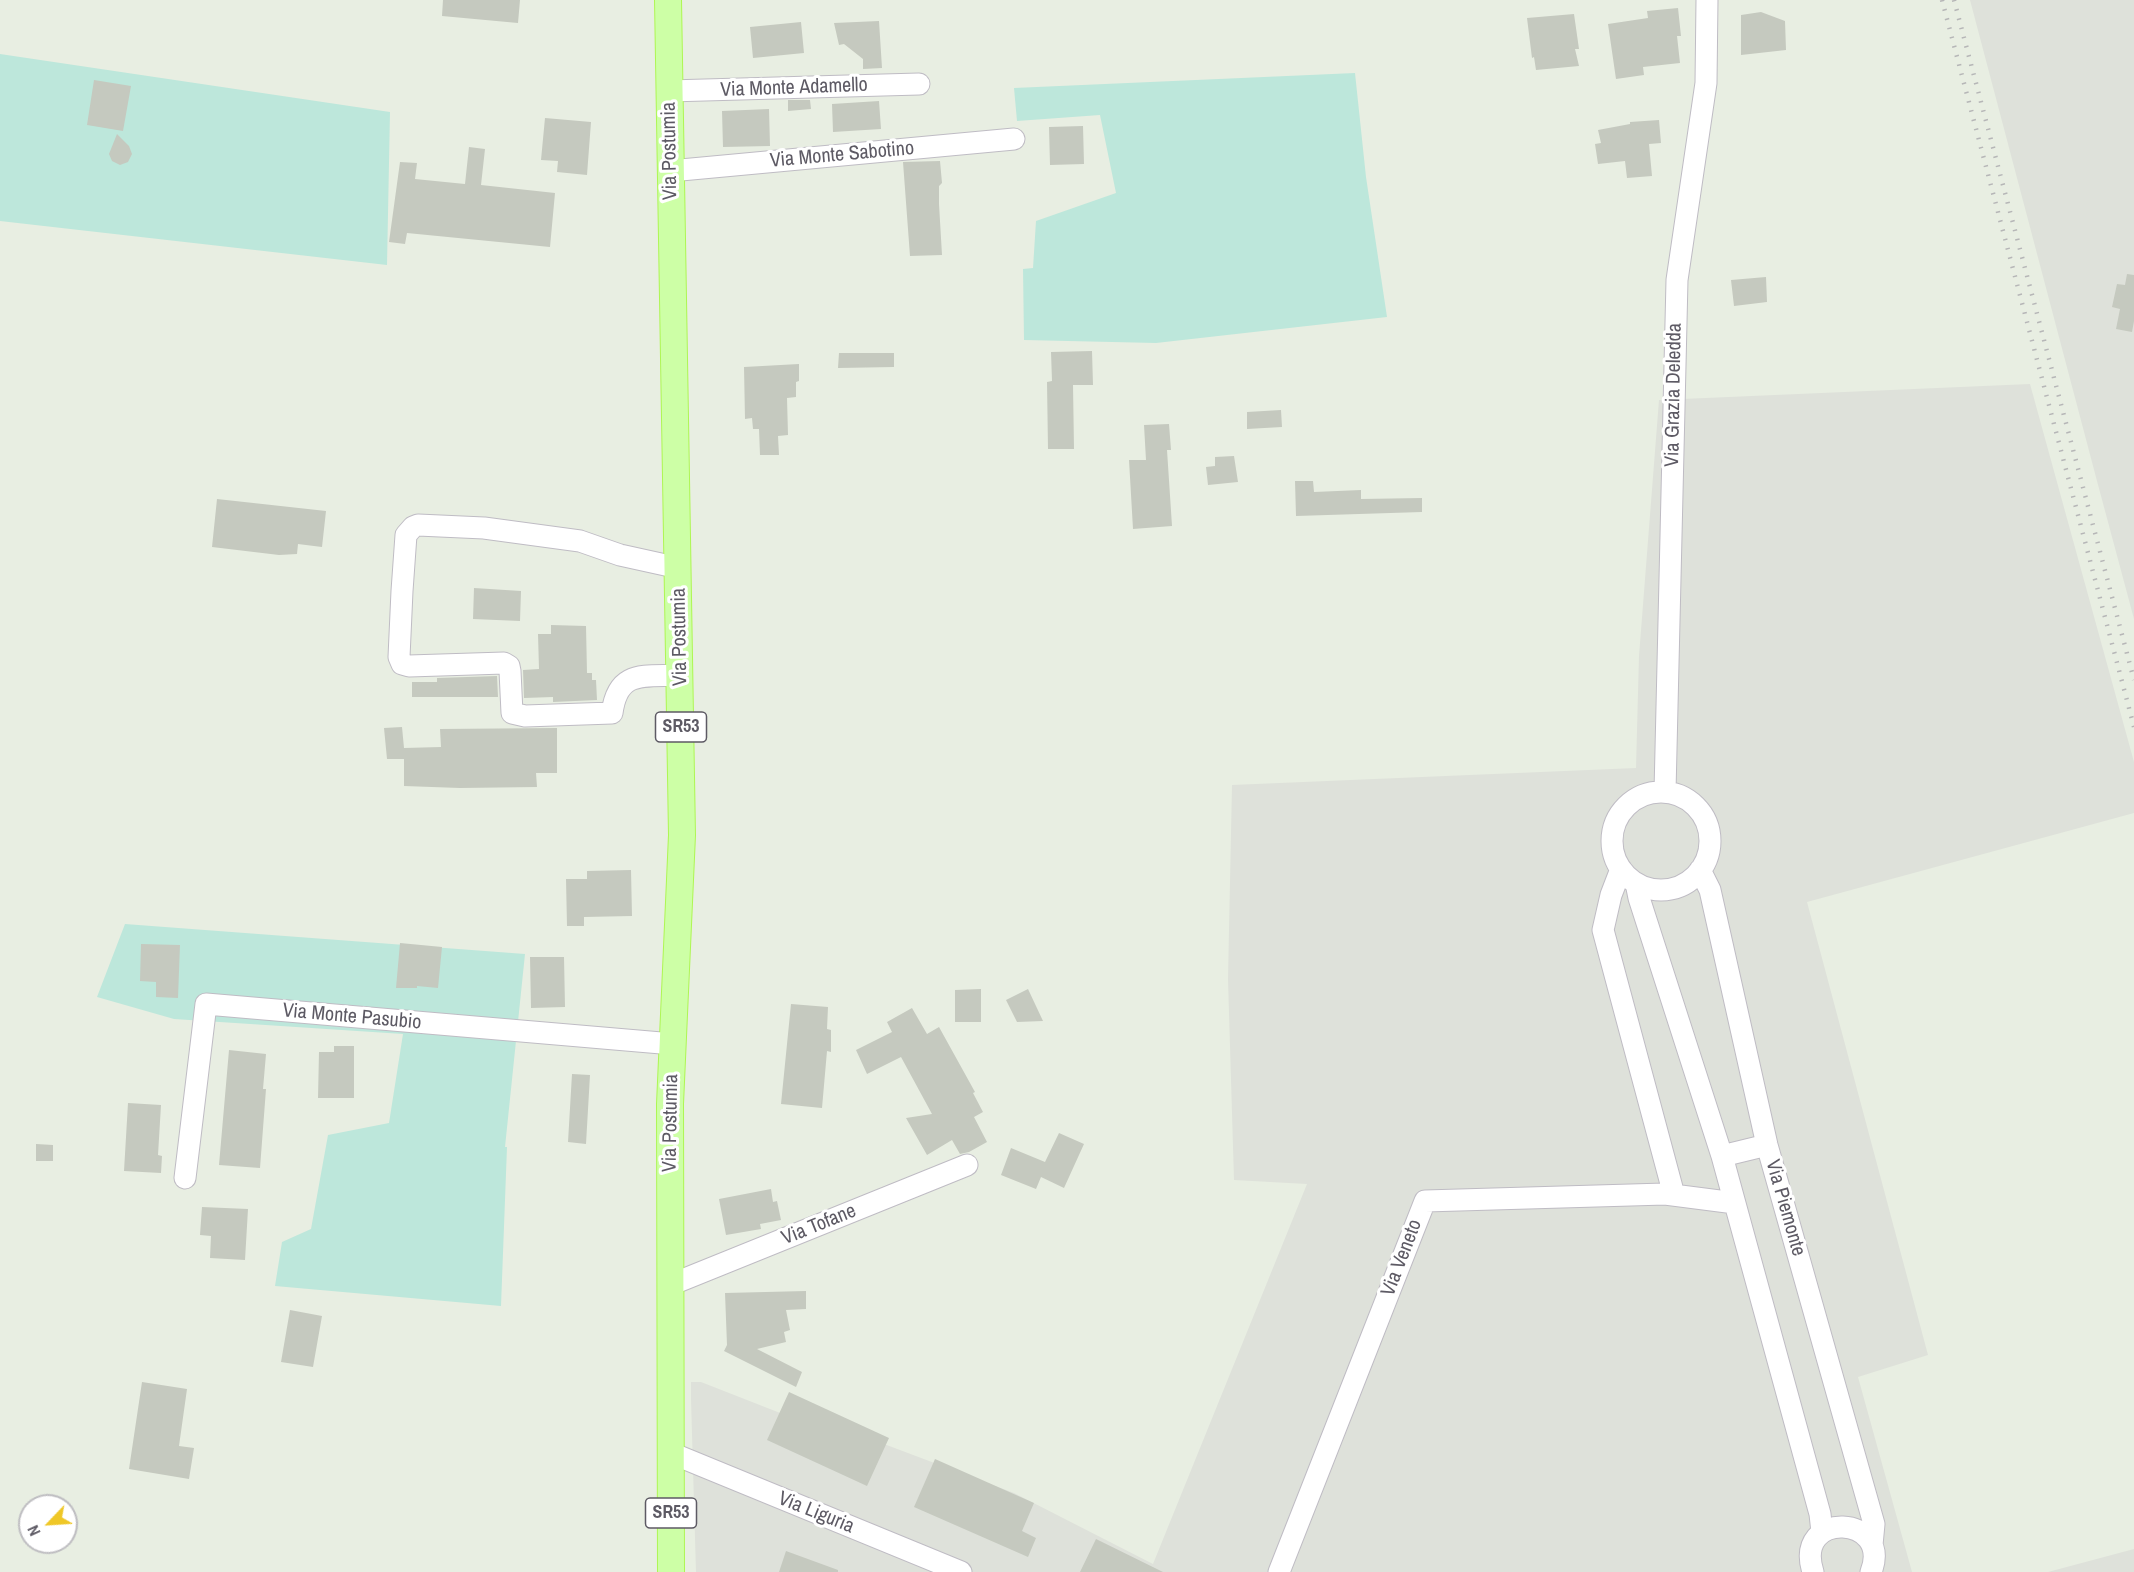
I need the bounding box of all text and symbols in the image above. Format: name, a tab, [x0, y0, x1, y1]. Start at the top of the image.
street label: Via Monte Adamello	[720, 73, 868, 103]
street label: Via Postumia	[657, 102, 683, 200]
street label: Via Monte Sabotino	[769, 137, 915, 173]
street label: Via Grazia Deledda	[1661, 323, 1687, 467]
street label: Via Postumia	[667, 588, 693, 686]
road number: SR53	[656, 712, 706, 742]
street label: Via Monte Pasubio	[282, 999, 422, 1035]
street label: Via Postumia	[658, 1074, 684, 1172]
street label: Via Piemonte	[1760, 1157, 1810, 1259]
street label: Via Tofane	[778, 1199, 860, 1251]
street label: Via Veneto	[1376, 1216, 1428, 1300]
street label: Via Liguria	[774, 1487, 858, 1539]
north arrow	[18, 1494, 78, 1554]
road number: SR53	[646, 1498, 696, 1528]
text: N	[22, 1522, 45, 1540]

